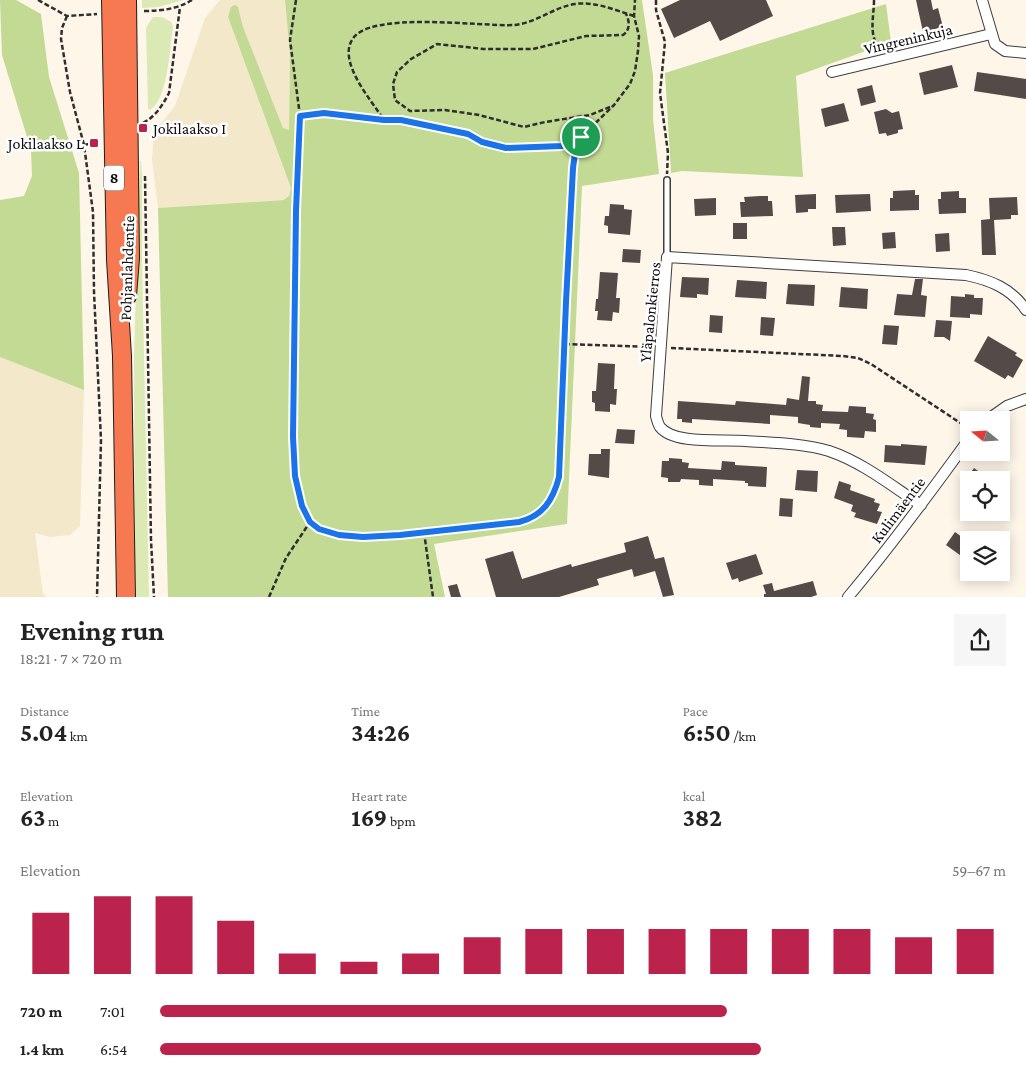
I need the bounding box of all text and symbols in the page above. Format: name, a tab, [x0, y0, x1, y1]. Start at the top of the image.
street label: Vingreninkuja	[862, 20, 955, 58]
pin	[560, 116, 602, 158]
place label: Jokilaakso I	[151, 120, 226, 138]
marker: Jokilaakso I	[137, 122, 149, 134]
icon: arrive	[567, 123, 595, 151]
place label: Jokilaakso L	[6, 135, 84, 153]
marker: Jokilaakso L	[88, 137, 100, 149]
road number: 8	[104, 166, 124, 190]
street label: Pohjanlahdentie	[117, 215, 138, 321]
street label: Yläpalonkierros	[636, 261, 665, 363]
north arrow	[960, 411, 1010, 461]
map controls	[960, 411, 1010, 581]
button: locate	[960, 471, 1010, 521]
street label: Kulimäentie	[868, 474, 928, 546]
button: layers	[960, 531, 1010, 581]
button: share	[954, 614, 1006, 666]
text: Evening run	[20, 615, 164, 646]
text: 18:21 · 7 × 720 m	[20, 650, 122, 667]
text: Distance	[20, 703, 69, 719]
text: Time	[351, 703, 380, 719]
text: Pace	[683, 703, 708, 719]
text: 5.04	[20, 719, 67, 746]
text: 34:26	[351, 719, 410, 746]
text: 6:50	[683, 719, 731, 746]
text: km	[67, 728, 88, 744]
text: /km	[731, 728, 756, 744]
text: Elevation	[20, 788, 73, 804]
text: Heart rate	[351, 788, 407, 804]
text: kcal	[683, 788, 705, 804]
text: 63	[20, 804, 45, 831]
text: 169	[351, 804, 387, 831]
text: 382	[683, 804, 722, 831]
text: m	[45, 813, 59, 829]
text: bpm	[387, 813, 416, 829]
text: Elevation	[20, 862, 81, 879]
text: 59–67 m	[952, 862, 1006, 879]
text: 720 m	[20, 1003, 62, 1020]
text: 7:01	[100, 1003, 125, 1020]
text: 1.4 km	[20, 1041, 64, 1058]
text: 6:54	[100, 1041, 128, 1058]

